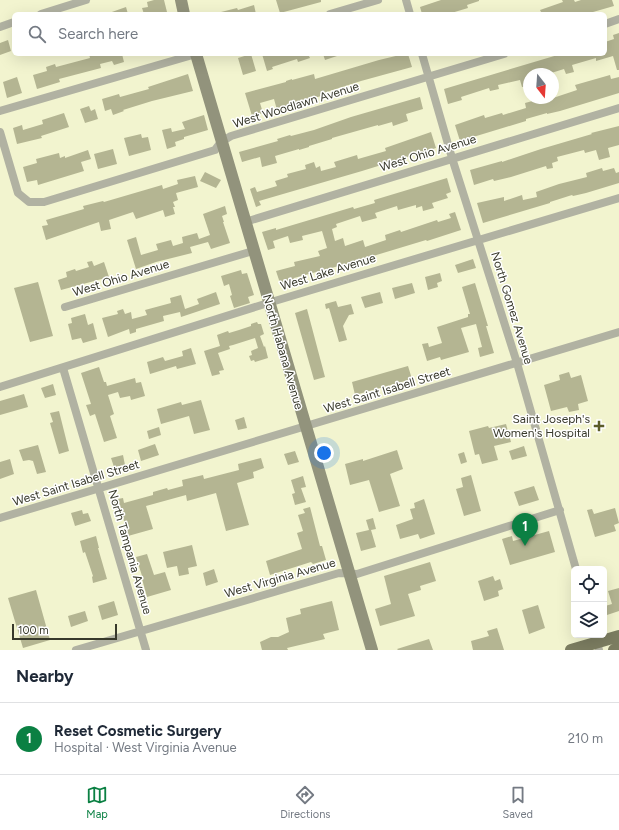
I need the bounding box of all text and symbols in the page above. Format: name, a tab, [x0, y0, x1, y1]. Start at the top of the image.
search box	[12, 12, 607, 56]
icon: search	[26, 23, 48, 45]
text: Search here	[58, 25, 138, 43]
north arrow	[523, 68, 559, 104]
street label: West Woodlawn Avenue	[231, 79, 361, 131]
street label: West Ohio Avenue	[378, 132, 478, 174]
street label: North Gomez Avenue	[488, 250, 536, 366]
street label: West Lake Avenue	[279, 251, 378, 293]
street label: West Ohio Avenue	[71, 257, 171, 299]
street label: North Habana Avenue	[260, 293, 306, 412]
street label: West Saint Isabell Street	[322, 364, 452, 416]
place label: Saint Joseph's Women's Hospital	[493, 412, 590, 440]
marker: Saint Joseph's Women's Hospital	[593, 420, 605, 432]
your location	[314, 443, 334, 463]
street label: West Saint Isabell Street	[11, 457, 141, 509]
street label: North Tampania Avenue	[105, 488, 155, 616]
pin: 1	[512, 513, 538, 546]
street label: West Virginia Avenue	[223, 555, 338, 601]
map controls	[571, 566, 607, 638]
button: locate	[571, 566, 607, 602]
button: layers	[571, 602, 607, 638]
scale bar	[12, 622, 117, 641]
text: 100 m	[18, 624, 49, 637]
text: Nearby	[16, 666, 74, 686]
text: Reset Cosmetic Surgery	[54, 722, 222, 740]
text: 1	[26, 731, 32, 746]
text: 210 m	[568, 731, 603, 746]
text: Hospital · West Virginia Avenue	[54, 740, 237, 755]
tab: Map	[86, 784, 108, 821]
tab: Directions	[280, 784, 330, 821]
tab: Saved	[503, 784, 533, 821]

